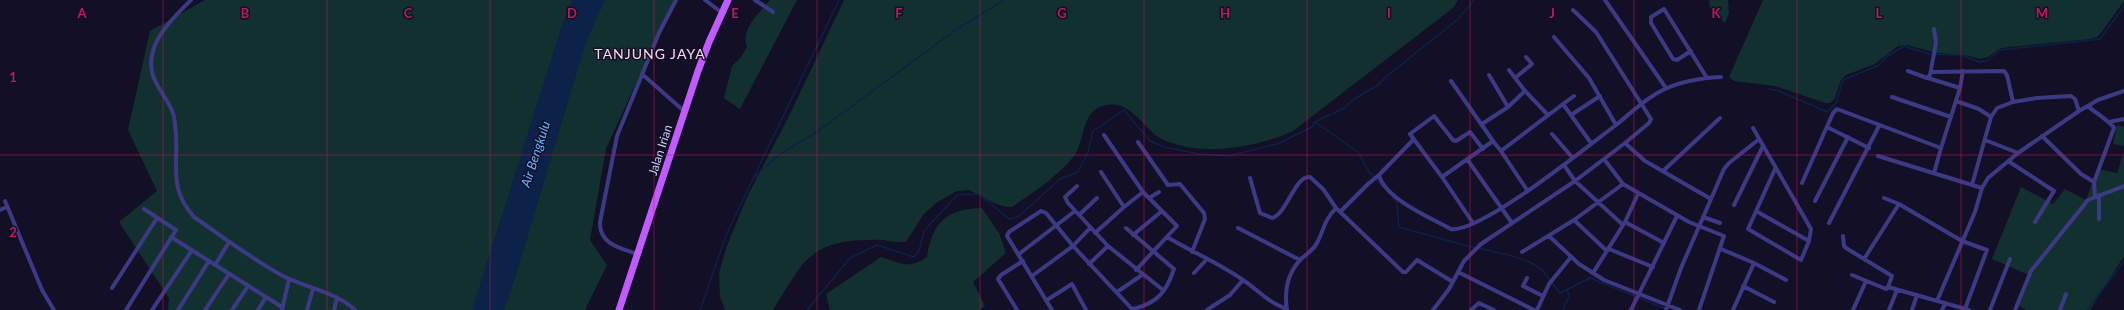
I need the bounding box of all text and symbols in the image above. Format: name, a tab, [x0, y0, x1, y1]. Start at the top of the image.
text: A	[76, 5, 87, 21]
text: B	[241, 5, 250, 21]
text: C	[404, 5, 413, 21]
text: D	[567, 5, 577, 21]
text: E	[731, 5, 739, 21]
text: F	[895, 5, 903, 21]
text: G	[1057, 5, 1067, 21]
text: H	[1220, 5, 1230, 21]
text: I	[1387, 5, 1391, 21]
text: J	[1549, 5, 1555, 21]
text: K	[1712, 5, 1722, 21]
text: L	[1876, 5, 1883, 21]
text: M	[2036, 5, 2048, 21]
district label: TANJUNG JAYA	[594, 45, 706, 62]
text: 1	[9, 69, 17, 85]
water label: Air Bengkulu	[517, 119, 553, 190]
street label: Jalan Irian	[645, 123, 675, 177]
text: 2	[9, 224, 17, 240]

